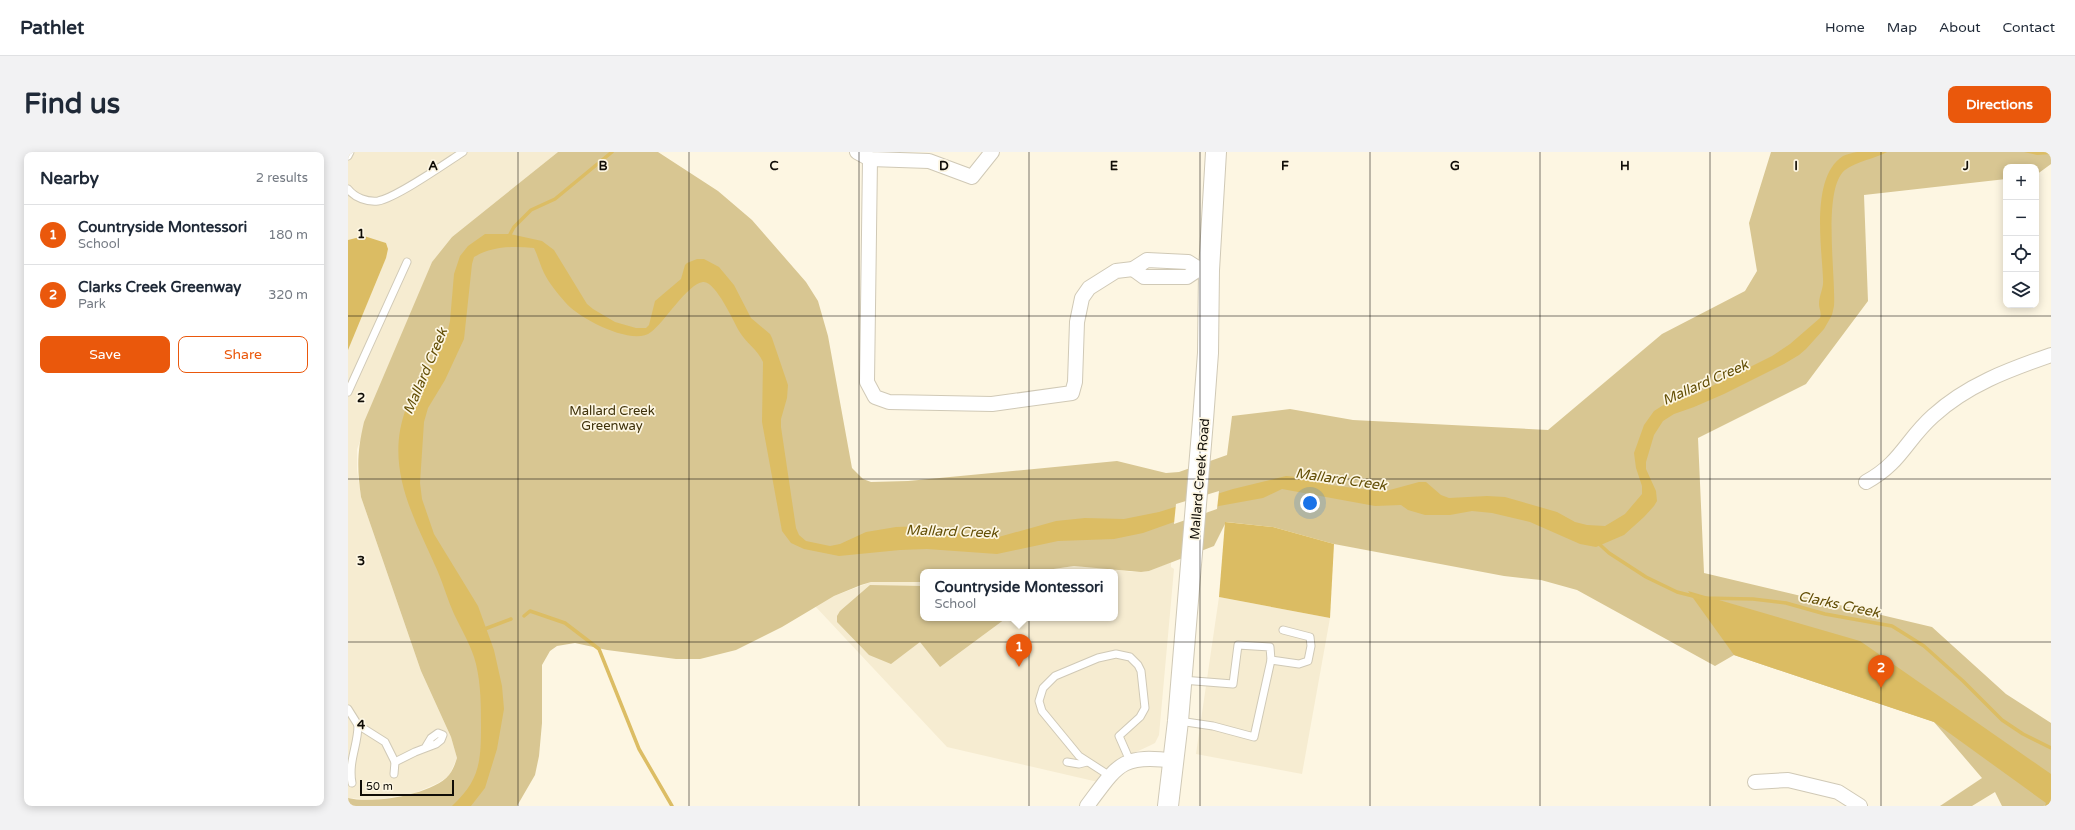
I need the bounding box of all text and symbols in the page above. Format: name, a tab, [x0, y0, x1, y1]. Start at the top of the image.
text: Pathlet	[20, 17, 84, 39]
text: Home	[1825, 19, 1865, 36]
text: Map	[1887, 19, 1917, 36]
text: About	[1939, 19, 1981, 36]
text: Contact	[2003, 19, 2055, 36]
button: Directions	[1948, 86, 2051, 123]
text: Find us	[24, 87, 120, 121]
text: A	[428, 158, 438, 174]
text: B	[598, 158, 608, 174]
text: C	[769, 158, 779, 174]
text: D	[939, 158, 949, 174]
text: E	[1110, 158, 1118, 174]
text: F	[1281, 158, 1289, 174]
text: G	[1450, 158, 1460, 174]
text: H	[1620, 158, 1630, 174]
text: I	[1794, 158, 1798, 174]
text: J	[1962, 158, 1969, 174]
map controls	[2003, 164, 2039, 308]
button: +	[2003, 164, 2039, 200]
text: Nearby	[40, 168, 99, 189]
text: 2 results	[256, 170, 308, 186]
button: −	[2003, 200, 2039, 236]
text: Countryside Montessori	[78, 218, 247, 236]
text: 1	[357, 226, 365, 242]
text: 1	[49, 227, 57, 243]
text: 180 m	[268, 227, 308, 243]
text: School	[78, 236, 120, 252]
button: locate	[2003, 236, 2039, 272]
button: layers	[2003, 272, 2039, 308]
text: Clarks Creek Greenway	[78, 278, 241, 296]
text: 2	[49, 287, 57, 303]
text: 320 m	[268, 287, 308, 303]
text: Park	[78, 296, 106, 312]
water label: Mallard Creek	[400, 324, 452, 417]
button: Save	[40, 336, 170, 373]
button: Share	[178, 336, 308, 373]
water label: Mallard Creek	[1660, 355, 1752, 409]
text: 2	[357, 390, 365, 406]
park label: Mallard Creek Greenway	[569, 403, 655, 434]
street label: Mallard Creek Road	[1187, 418, 1213, 540]
water label: Mallard Creek	[1294, 465, 1389, 495]
your location	[1300, 493, 1320, 513]
water label: Mallard Creek	[906, 521, 1000, 542]
text: 3	[357, 553, 365, 569]
popup	[920, 569, 1118, 621]
text: Countryside Montessori	[934, 578, 1104, 596]
water label: Clarks Creek	[1797, 588, 1882, 622]
text: School	[934, 596, 976, 612]
pin: 1	[1006, 634, 1032, 667]
pin: 2	[1868, 655, 1894, 688]
text: 4	[357, 717, 366, 733]
scale bar	[360, 778, 454, 797]
text: 50 m	[366, 780, 393, 793]

